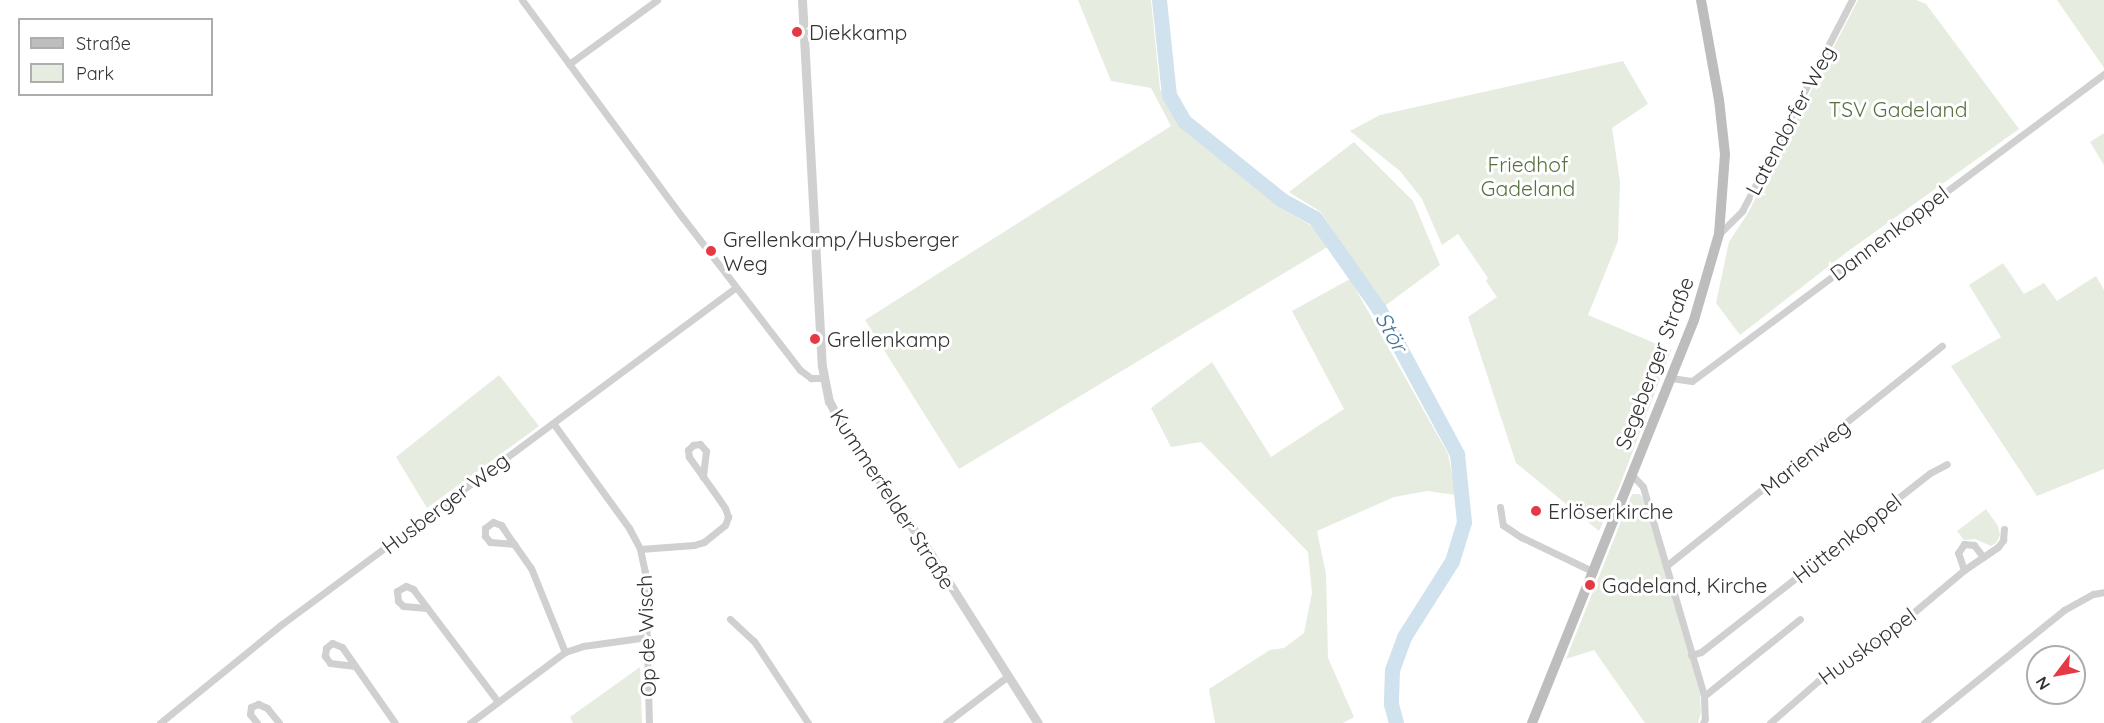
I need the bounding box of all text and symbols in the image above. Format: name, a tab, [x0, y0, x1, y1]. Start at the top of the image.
legend	[18, 18, 213, 96]
place label: Diekkamp	[809, 19, 907, 45]
marker: Diekkamp	[790, 25, 804, 39]
text: Straße	[76, 32, 131, 55]
street label: Latendorfer Weg	[1740, 41, 1840, 199]
text: Park	[76, 62, 114, 85]
park label: TSV Gadeland	[1829, 96, 1967, 122]
park label: Friedhof Gadeland	[1481, 151, 1575, 201]
street label: Dannenkoppel	[1825, 180, 1953, 286]
place label: Grellenkamp/Husberger Weg	[723, 226, 959, 276]
marker: Grellenkamp/Husberger Weg	[704, 244, 718, 258]
street label: Segeberger Straße	[1609, 273, 1699, 453]
water label: Stör	[1369, 307, 1413, 357]
place label: Grellenkamp	[827, 326, 950, 352]
marker: Grellenkamp	[808, 332, 822, 346]
street label: Kummerfelder Straße	[825, 404, 961, 594]
street label: Marienweg	[1755, 413, 1855, 501]
street label: Husberger Weg	[377, 447, 513, 559]
street label: Hüttenkoppel	[1788, 488, 1906, 588]
place label: Erlöserkirche	[1548, 498, 1673, 524]
marker: Erlöserkirche	[1529, 504, 1543, 518]
place label: Gadeland, Kirche	[1602, 572, 1767, 598]
street label: Op de Wisch	[631, 574, 661, 698]
marker: Gadeland, Kirche	[1583, 578, 1597, 592]
street label: Huuskoppel	[1813, 602, 1921, 690]
north arrow	[2026, 645, 2086, 705]
text: N	[2031, 673, 2054, 694]

